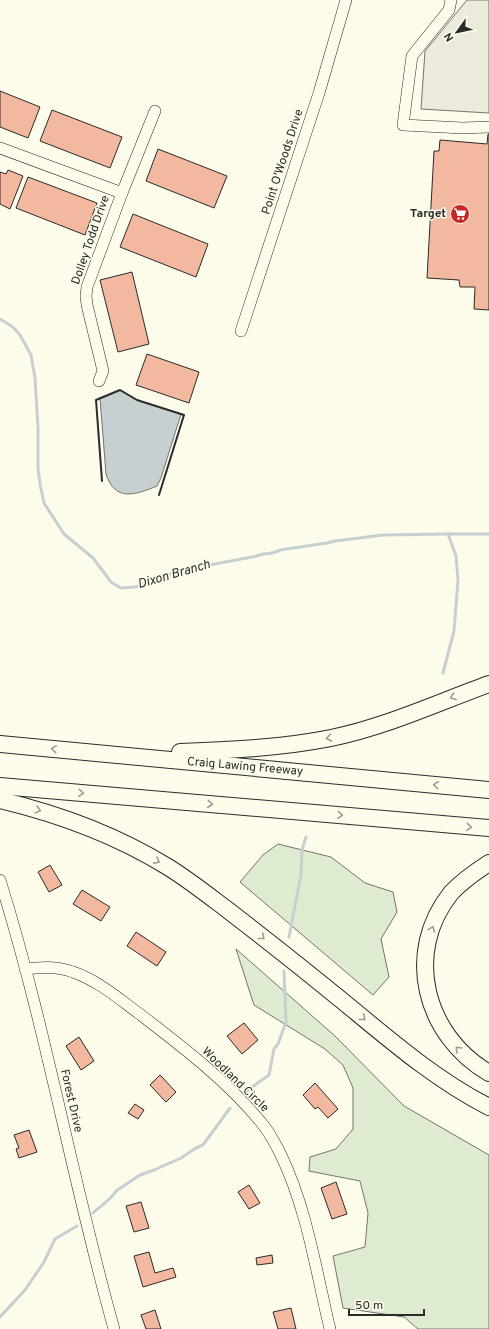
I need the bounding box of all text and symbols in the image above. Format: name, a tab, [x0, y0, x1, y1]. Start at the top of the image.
north arrow	[437, 12, 477, 52]
text: N	[441, 30, 457, 44]
street label: Point O'Woods Drive	[258, 107, 308, 217]
street label: Dolley Todd Drive	[68, 193, 114, 287]
supermarket icon: Target	[449, 203, 471, 225]
place label: Target	[410, 206, 446, 222]
water label: Dixon Branch	[136, 557, 212, 593]
one-way arrow	[449, 693, 456, 701]
one-way arrow	[326, 733, 332, 741]
one-way arrow	[51, 744, 57, 753]
street label: Craig Lawing Freeway	[186, 754, 304, 780]
one-way arrow	[433, 781, 439, 790]
one-way arrow	[78, 788, 84, 797]
one-way arrow	[207, 799, 213, 808]
one-way arrow	[34, 805, 41, 814]
one-way arrow	[337, 811, 343, 820]
one-way arrow	[466, 822, 472, 831]
one-way arrow	[153, 856, 160, 863]
one-way arrow	[428, 926, 436, 933]
one-way arrow	[258, 932, 265, 939]
one-way arrow	[359, 1014, 366, 1021]
street label: Woodland Circle	[198, 1044, 272, 1116]
one-way arrow	[455, 1046, 463, 1054]
street label: Forest Drive	[56, 1068, 86, 1134]
scale bar	[349, 1291, 424, 1317]
text: 50 m	[355, 1298, 383, 1314]

